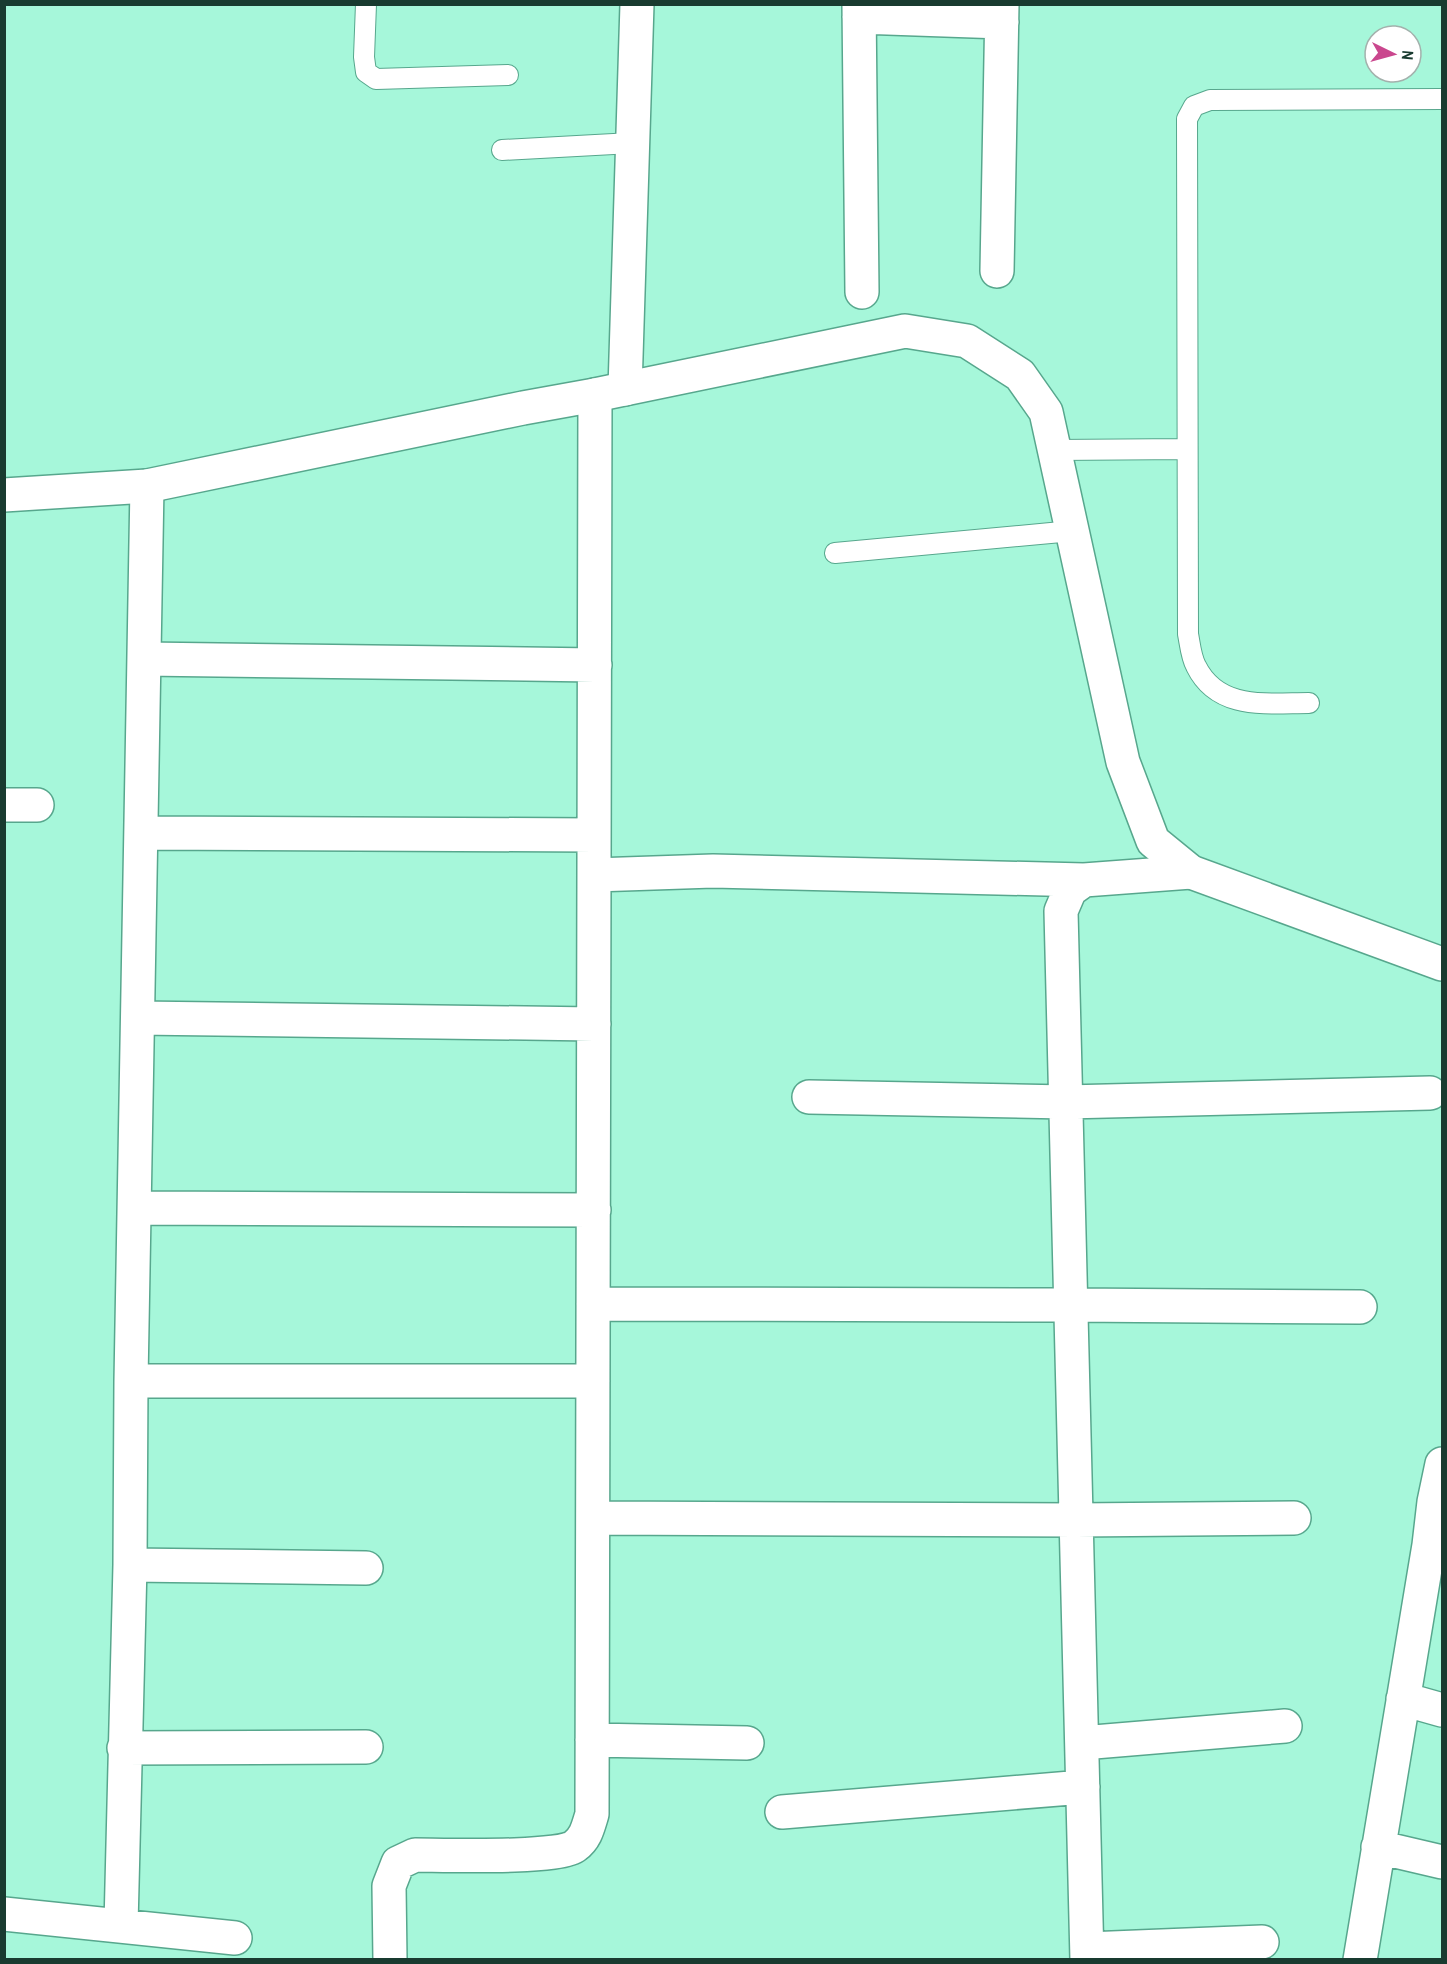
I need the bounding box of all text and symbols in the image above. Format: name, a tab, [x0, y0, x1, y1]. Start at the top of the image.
north arrow	[1363, 24, 1423, 84]
text: N	[1397, 50, 1419, 61]

